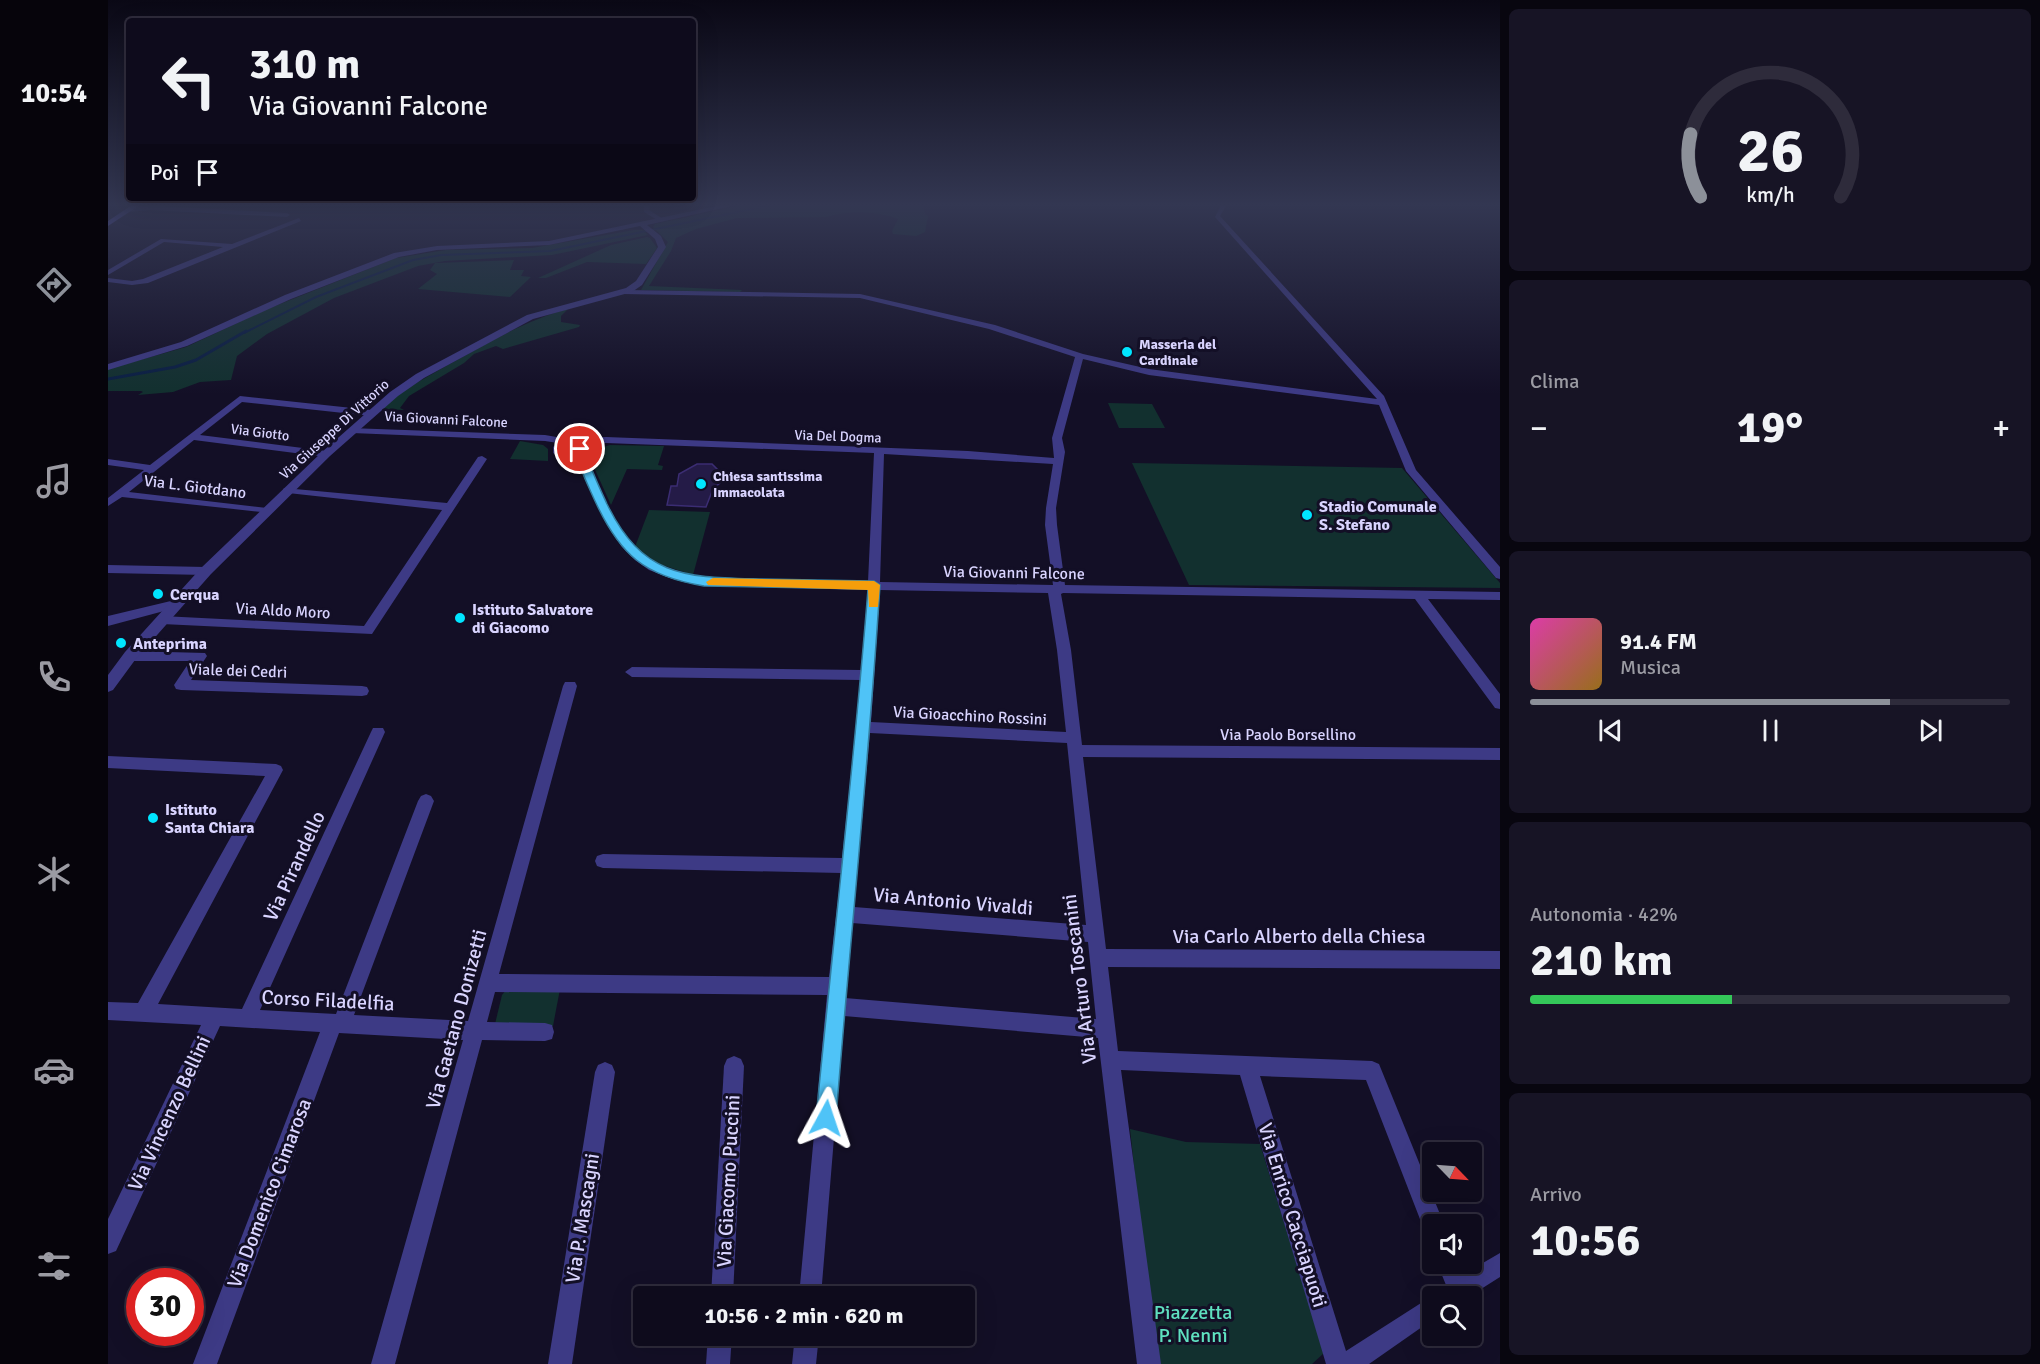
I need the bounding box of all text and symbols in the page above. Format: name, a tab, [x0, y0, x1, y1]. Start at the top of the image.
text: 310 m	[249, 39, 360, 90]
icon: left	[150, 42, 228, 120]
text: 10:54	[21, 77, 87, 110]
text: Via Giovanni Falcone	[249, 90, 488, 123]
text: 26	[1736, 112, 1804, 189]
icon: arrive	[191, 156, 224, 189]
text: Poi	[150, 159, 179, 186]
text: km/h	[1746, 182, 1794, 208]
icon: directions	[33, 264, 75, 306]
place label: Masseria del Cardinale	[1139, 336, 1217, 369]
marker: Masseria del Cardinale	[1120, 345, 1134, 359]
text: Clima	[1530, 369, 1579, 394]
street label: Via Giuseppe Di Vittorio	[276, 376, 393, 483]
text: 19°	[1737, 400, 1803, 455]
street label: Via Giovanni Falcone	[384, 408, 508, 431]
text: −	[1530, 408, 1548, 449]
text: +	[1992, 408, 2010, 449]
street label: Via Giotto	[230, 420, 290, 445]
pin	[554, 423, 605, 474]
street label: Via Del Dogma	[794, 426, 882, 447]
icon: arrive	[563, 432, 596, 465]
icon: music	[33, 460, 75, 502]
place label: Chiesa santissima Immacolata	[713, 468, 822, 501]
street label: Via L. Giotdano	[143, 471, 247, 503]
marker: Chiesa santissima Immacolata	[694, 477, 708, 491]
place label: Stadio Comunale S. Stefano	[1319, 497, 1437, 535]
marker: Stadio Comunale S. Stefano	[1300, 508, 1314, 522]
street label: Via Giovanni Falcone	[943, 562, 1085, 584]
place label: Cerqua	[170, 585, 219, 605]
marker: Cerqua	[151, 587, 165, 601]
street label: Via Aldo Moro	[235, 599, 331, 623]
place label: Istituto Salvatore di Giacomo	[472, 600, 593, 638]
marker: Istituto Salvatore di Giacomo	[453, 611, 467, 625]
text: 91.4 FM	[1620, 628, 1697, 655]
place label: Anteprima	[133, 634, 207, 654]
marker: Anteprima	[114, 636, 128, 650]
text: Musica	[1620, 655, 1681, 680]
icon: phone	[33, 656, 75, 698]
street label: Viale dei Cedri	[188, 659, 288, 683]
street label: Via Gioacchino Rossini	[893, 702, 1047, 730]
icon: previous	[1594, 714, 1627, 747]
icon: pause	[1754, 714, 1787, 747]
icon: next	[1914, 714, 1947, 747]
street label: Via Paolo Borsellino	[1220, 725, 1356, 745]
place label: Istituto Santa Chiara	[165, 800, 254, 838]
street label: Via Pirandello	[258, 807, 331, 925]
marker: Istituto Santa Chiara	[146, 811, 160, 825]
icon: climate	[33, 853, 75, 895]
street label: Via Antonio Vivaldi	[872, 882, 1034, 921]
street label: Via Arturo Toscanini	[1057, 893, 1102, 1065]
text: Autonomia · 42%	[1530, 902, 1678, 927]
street label: Via Carlo Alberto della Chiesa	[1172, 924, 1426, 949]
street label: Via Gaetano Donizetti	[420, 926, 493, 1112]
text: 210 km	[1530, 933, 1673, 988]
street label: Corso Filadelfia	[261, 985, 395, 1016]
street label: Via Vincenzo Bellini	[123, 1032, 216, 1195]
icon: car	[33, 1049, 75, 1091]
position arrow	[794, 1086, 858, 1150]
street label: Via Giacomo Puccini	[711, 1094, 746, 1268]
street label: Via Domenico Cimarosa	[222, 1095, 317, 1292]
street label: Via Enrico Cacciapuoti	[1253, 1120, 1332, 1310]
north arrow	[1422, 1142, 1482, 1202]
map controls	[1422, 1142, 1482, 1346]
street label: Via P. Mascagni	[560, 1151, 605, 1285]
text: Arrivo	[1530, 1182, 1582, 1207]
text: 10:56	[1530, 1213, 1640, 1268]
button: sound	[1422, 1214, 1482, 1274]
icon: filters	[33, 1245, 75, 1287]
speed limit sign: 30	[126, 1268, 204, 1346]
button: search	[1422, 1286, 1482, 1346]
park label: Piazzetta P. Nenni	[1154, 1300, 1232, 1348]
text: 10:56 · 2 min · 620 m	[704, 1302, 904, 1329]

